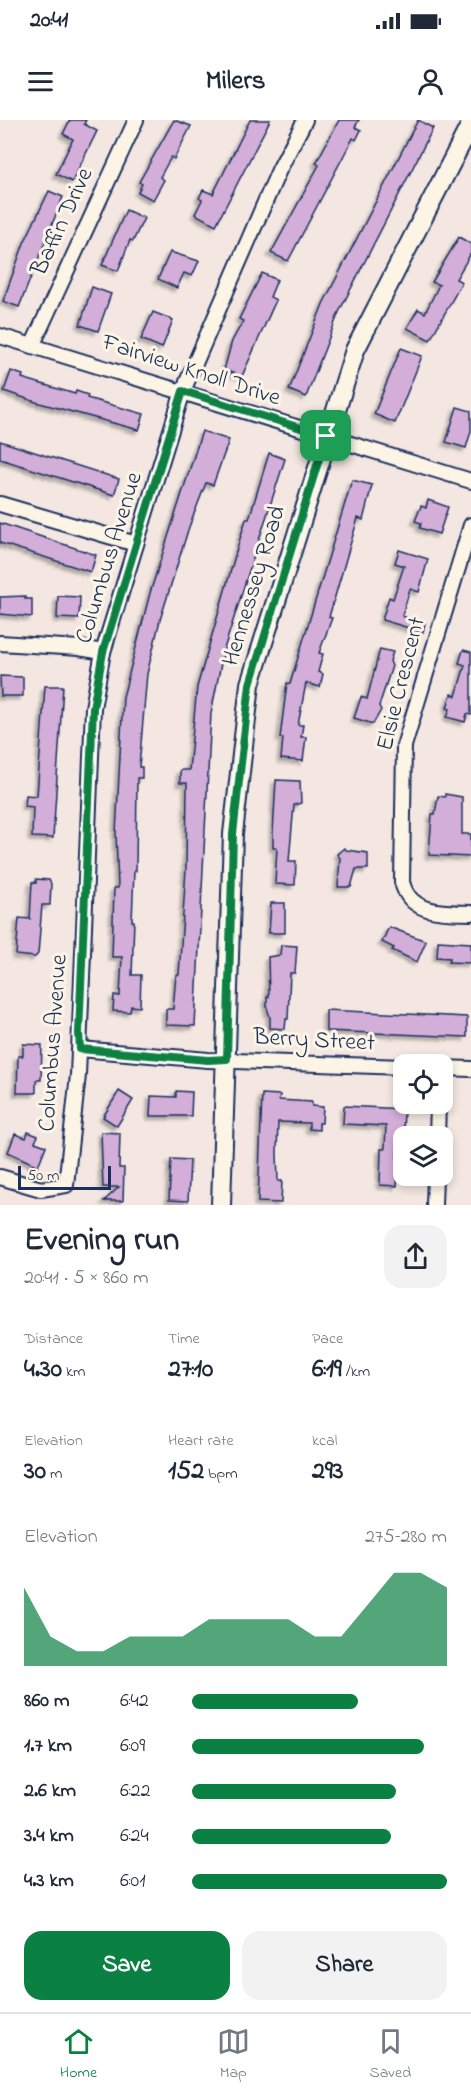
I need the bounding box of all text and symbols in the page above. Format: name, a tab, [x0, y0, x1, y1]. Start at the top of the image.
text: 20:41	[30, 5, 68, 37]
text: Milers	[206, 62, 266, 101]
icon: menu	[24, 65, 57, 98]
icon: person	[414, 65, 447, 98]
street label: Baffin Drive	[22, 162, 103, 283]
street label: Fairview Knoll Drive	[96, 325, 285, 416]
pin	[300, 410, 351, 461]
icon: arrive	[309, 419, 342, 452]
street label: Columbus Avenue	[67, 468, 153, 648]
street label: Hennessey Road	[214, 501, 297, 671]
street label: Elsie Crescent	[368, 613, 436, 755]
street label: Columbus Avenue	[30, 953, 78, 1133]
street label: Berry Street	[251, 1020, 376, 1063]
map controls	[393, 1054, 453, 1186]
button: locate	[393, 1054, 453, 1114]
button: layers	[393, 1126, 453, 1186]
scale bar	[18, 1163, 111, 1190]
text: 50 m	[27, 1164, 59, 1188]
text: Evening run	[24, 1217, 179, 1265]
button: share	[384, 1225, 447, 1288]
text: 20:41 · 5 × 860 m	[24, 1264, 149, 1293]
text: Distance	[24, 1327, 83, 1351]
text: Time	[168, 1327, 200, 1351]
text: Pace	[312, 1327, 343, 1351]
text: 4.30	[24, 1351, 62, 1389]
text: 27:10	[168, 1351, 213, 1389]
text: 6:19	[312, 1351, 342, 1389]
text: km	[62, 1360, 85, 1384]
text: /km	[342, 1360, 370, 1384]
text: Elevation	[24, 1429, 83, 1453]
text: Heart rate	[168, 1429, 234, 1453]
text: kcal	[312, 1429, 337, 1453]
text: 30	[24, 1453, 46, 1491]
text: 152	[168, 1453, 204, 1491]
text: 293	[312, 1453, 344, 1491]
text: m	[46, 1462, 62, 1486]
text: bpm	[204, 1462, 238, 1486]
text: Elevation	[24, 1523, 98, 1552]
text: 275–280 m	[365, 1523, 447, 1552]
text: 860 m	[24, 1687, 69, 1716]
text: 6:42	[120, 1687, 149, 1716]
text: 1.7 km	[24, 1732, 72, 1761]
text: 6:09	[120, 1732, 145, 1761]
text: 2.6 km	[24, 1777, 76, 1806]
text: 6:22	[120, 1777, 150, 1806]
text: 3.4 km	[24, 1822, 74, 1851]
text: 6:24	[120, 1822, 149, 1851]
text: 4.3 km	[24, 1867, 74, 1896]
text: 6:01	[120, 1867, 146, 1896]
button: Save	[24, 1931, 230, 2000]
button: Share	[242, 1931, 447, 2000]
tab: Home	[60, 2025, 97, 2085]
tab: Map	[217, 2025, 250, 2085]
tab: Saved	[369, 2025, 411, 2085]

